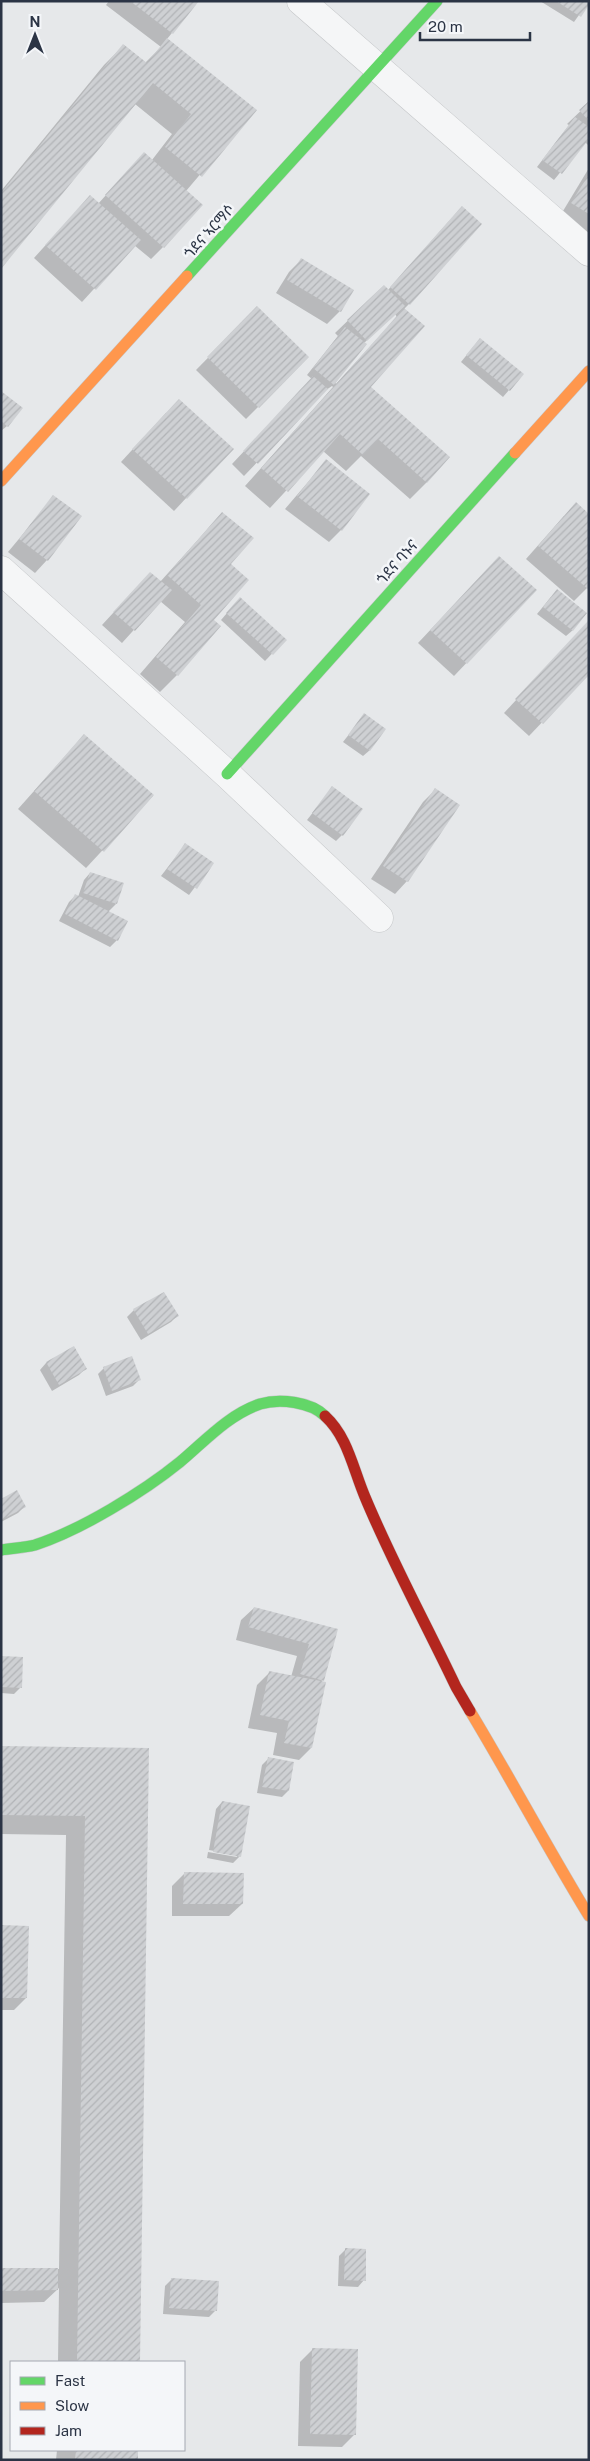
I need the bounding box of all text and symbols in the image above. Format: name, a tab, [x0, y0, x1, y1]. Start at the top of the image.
north arrow	[10, 10, 60, 60]
scale bar	[420, 10, 530, 42]
text: N	[30, 14, 40, 30]
text: 20 m	[428, 18, 463, 35]
street label: ጎደና ኣርማሶ	[180, 200, 238, 262]
street label: ጎደና ባኑና	[373, 536, 421, 587]
legend	[10, 2361, 185, 2451]
text: Fast	[55, 2372, 85, 2389]
text: Slow	[55, 2397, 90, 2414]
text: Jam	[55, 2422, 82, 2439]

